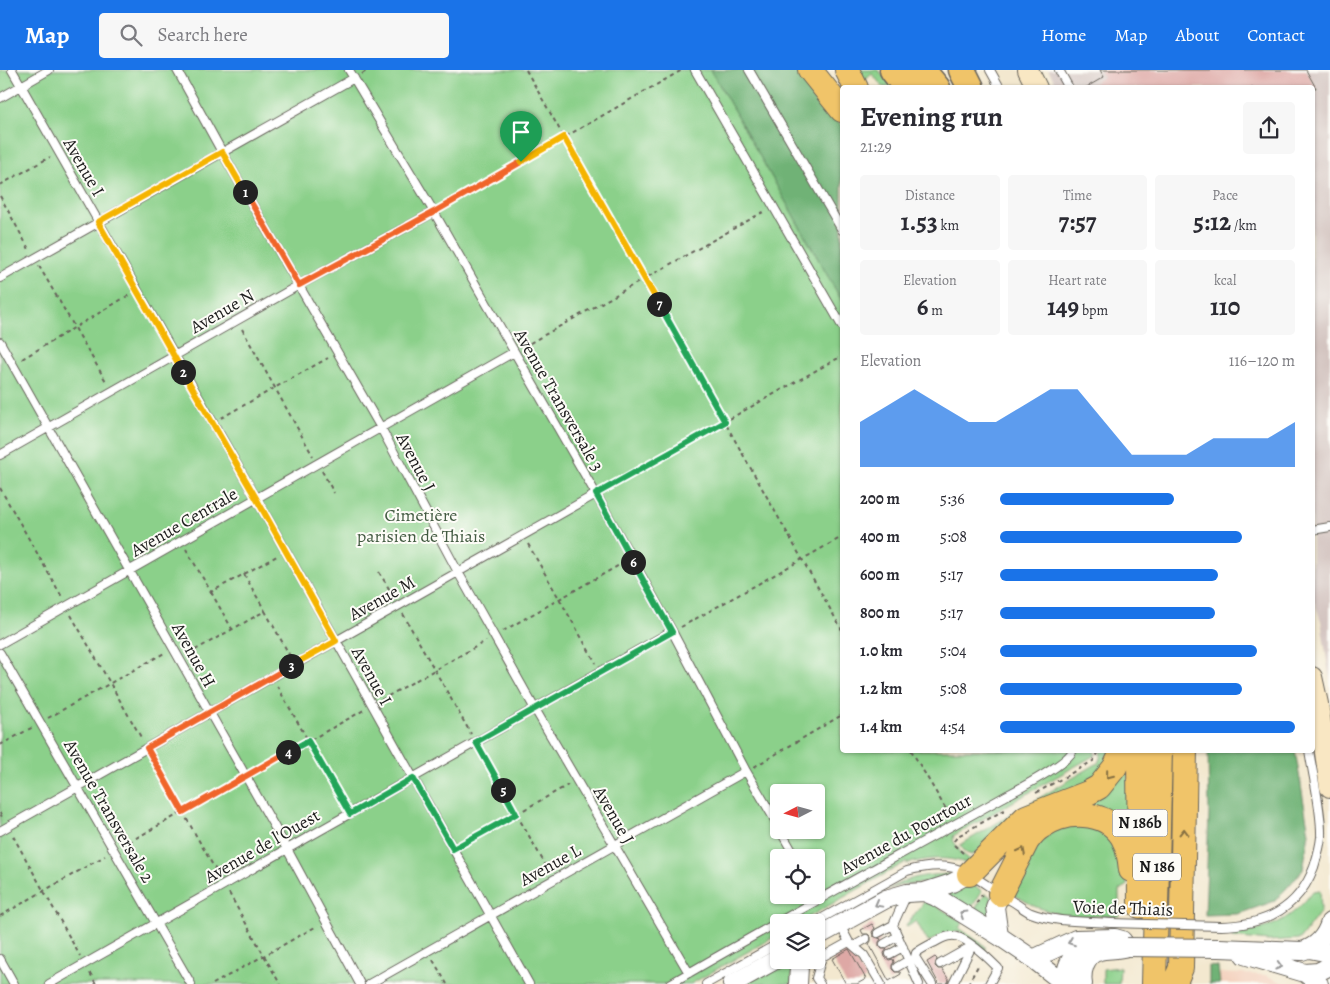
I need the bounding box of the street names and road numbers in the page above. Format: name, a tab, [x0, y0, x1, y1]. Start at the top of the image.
street label: Avenue I	[57, 133, 110, 201]
street label: Avenue N	[185, 283, 258, 339]
street label: Avenue Transversale 3	[508, 324, 610, 475]
street label: Avenue J	[390, 428, 441, 495]
street label: Avenue Centrale	[125, 482, 242, 563]
street label: Avenue M	[344, 570, 419, 627]
street label: Avenue H	[166, 617, 222, 692]
street label: Avenue I	[346, 641, 398, 710]
street label: Avenue Transversale 2	[58, 734, 160, 887]
street label: Avenue J	[587, 781, 640, 848]
street label: Avenue du Pourtour	[835, 788, 976, 880]
street label: Avenue de l'Ouest	[199, 803, 324, 889]
road number: N 186b	[1112, 810, 1168, 836]
street label: Avenue L	[514, 838, 586, 892]
road number: N 186	[1133, 854, 1181, 880]
street label: Voie de Thiais	[1072, 894, 1173, 922]

